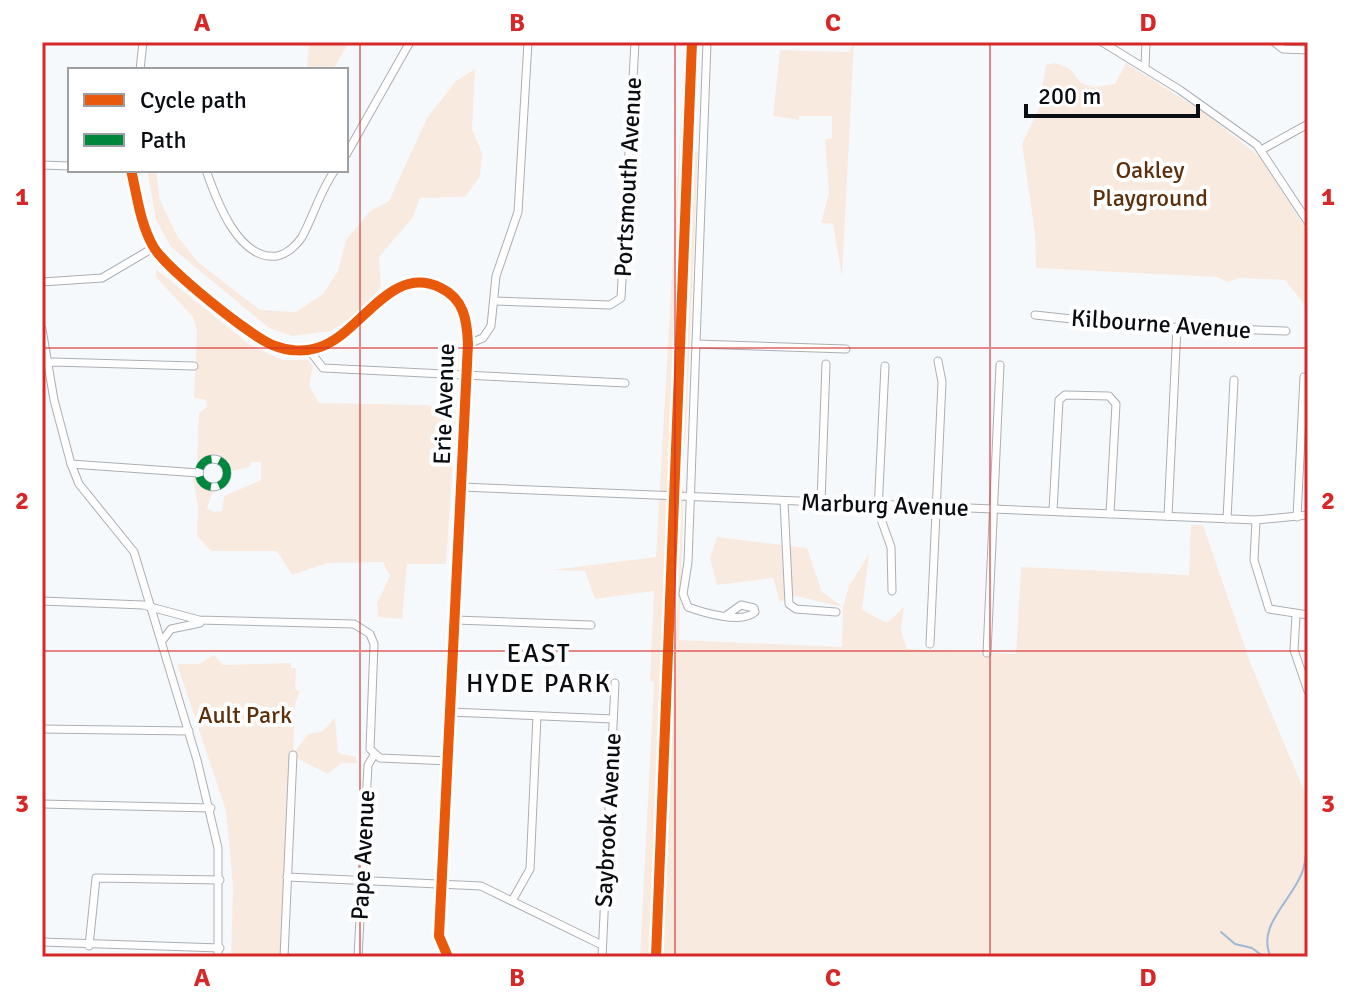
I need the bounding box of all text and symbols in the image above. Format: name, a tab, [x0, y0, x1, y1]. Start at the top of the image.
text: A	[194, 7, 211, 39]
text: B	[509, 7, 525, 39]
text: C	[825, 7, 841, 39]
text: D	[1139, 7, 1157, 39]
legend	[68, 68, 348, 172]
scale bar	[1026, 68, 1198, 118]
street label: Portsmouth Avenue	[608, 76, 648, 278]
text: 200 m	[1038, 81, 1101, 111]
text: Cycle path	[140, 85, 247, 115]
text: Path	[140, 125, 186, 155]
park label: Oakley Playground	[1092, 155, 1208, 213]
text: 1	[15, 181, 29, 213]
text: 1	[1321, 181, 1335, 213]
street label: Kilbourne Avenue	[1070, 303, 1252, 345]
street label: Erie Avenue	[427, 343, 461, 465]
text: 2	[15, 485, 29, 517]
text: 2	[1321, 485, 1335, 517]
street label: Marburg Avenue	[801, 487, 969, 523]
district label: EAST HYDE PARK	[466, 638, 612, 700]
park label: Ault Park	[198, 700, 292, 730]
street label: Saybrook Avenue	[588, 732, 628, 908]
text: 3	[15, 788, 29, 820]
text: 3	[1321, 788, 1335, 820]
street label: Pape Avenue	[345, 789, 381, 921]
text: A	[194, 962, 211, 994]
text: B	[509, 962, 525, 994]
text: C	[825, 962, 841, 994]
text: D	[1139, 962, 1157, 994]

